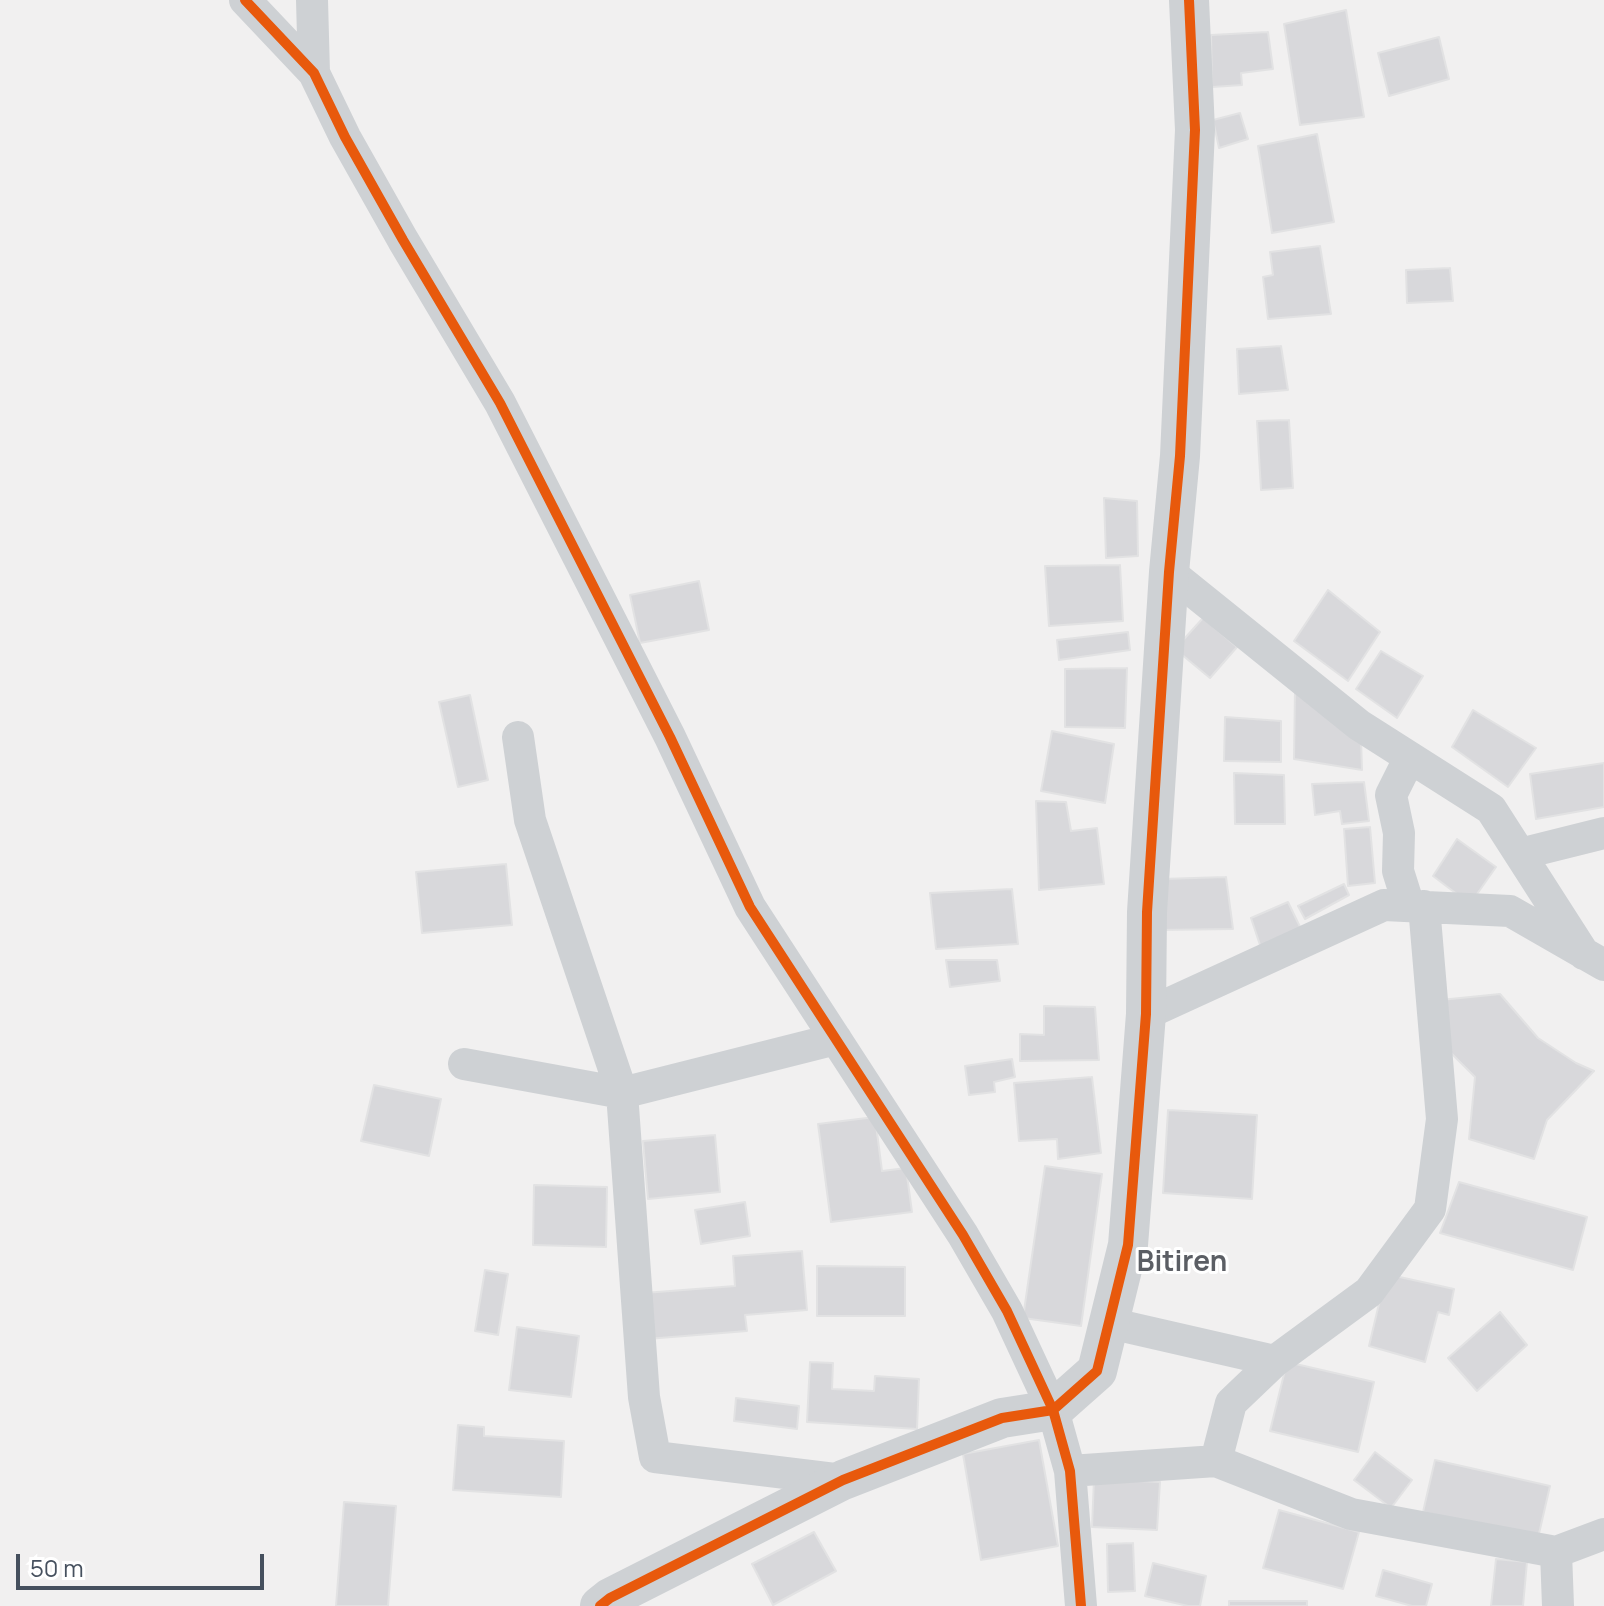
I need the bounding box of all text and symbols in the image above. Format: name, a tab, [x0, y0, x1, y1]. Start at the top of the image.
district label: Bitiren	[1137, 1246, 1227, 1280]
scale bar	[20, 1538, 268, 1588]
text: 50 m	[30, 1551, 84, 1584]

